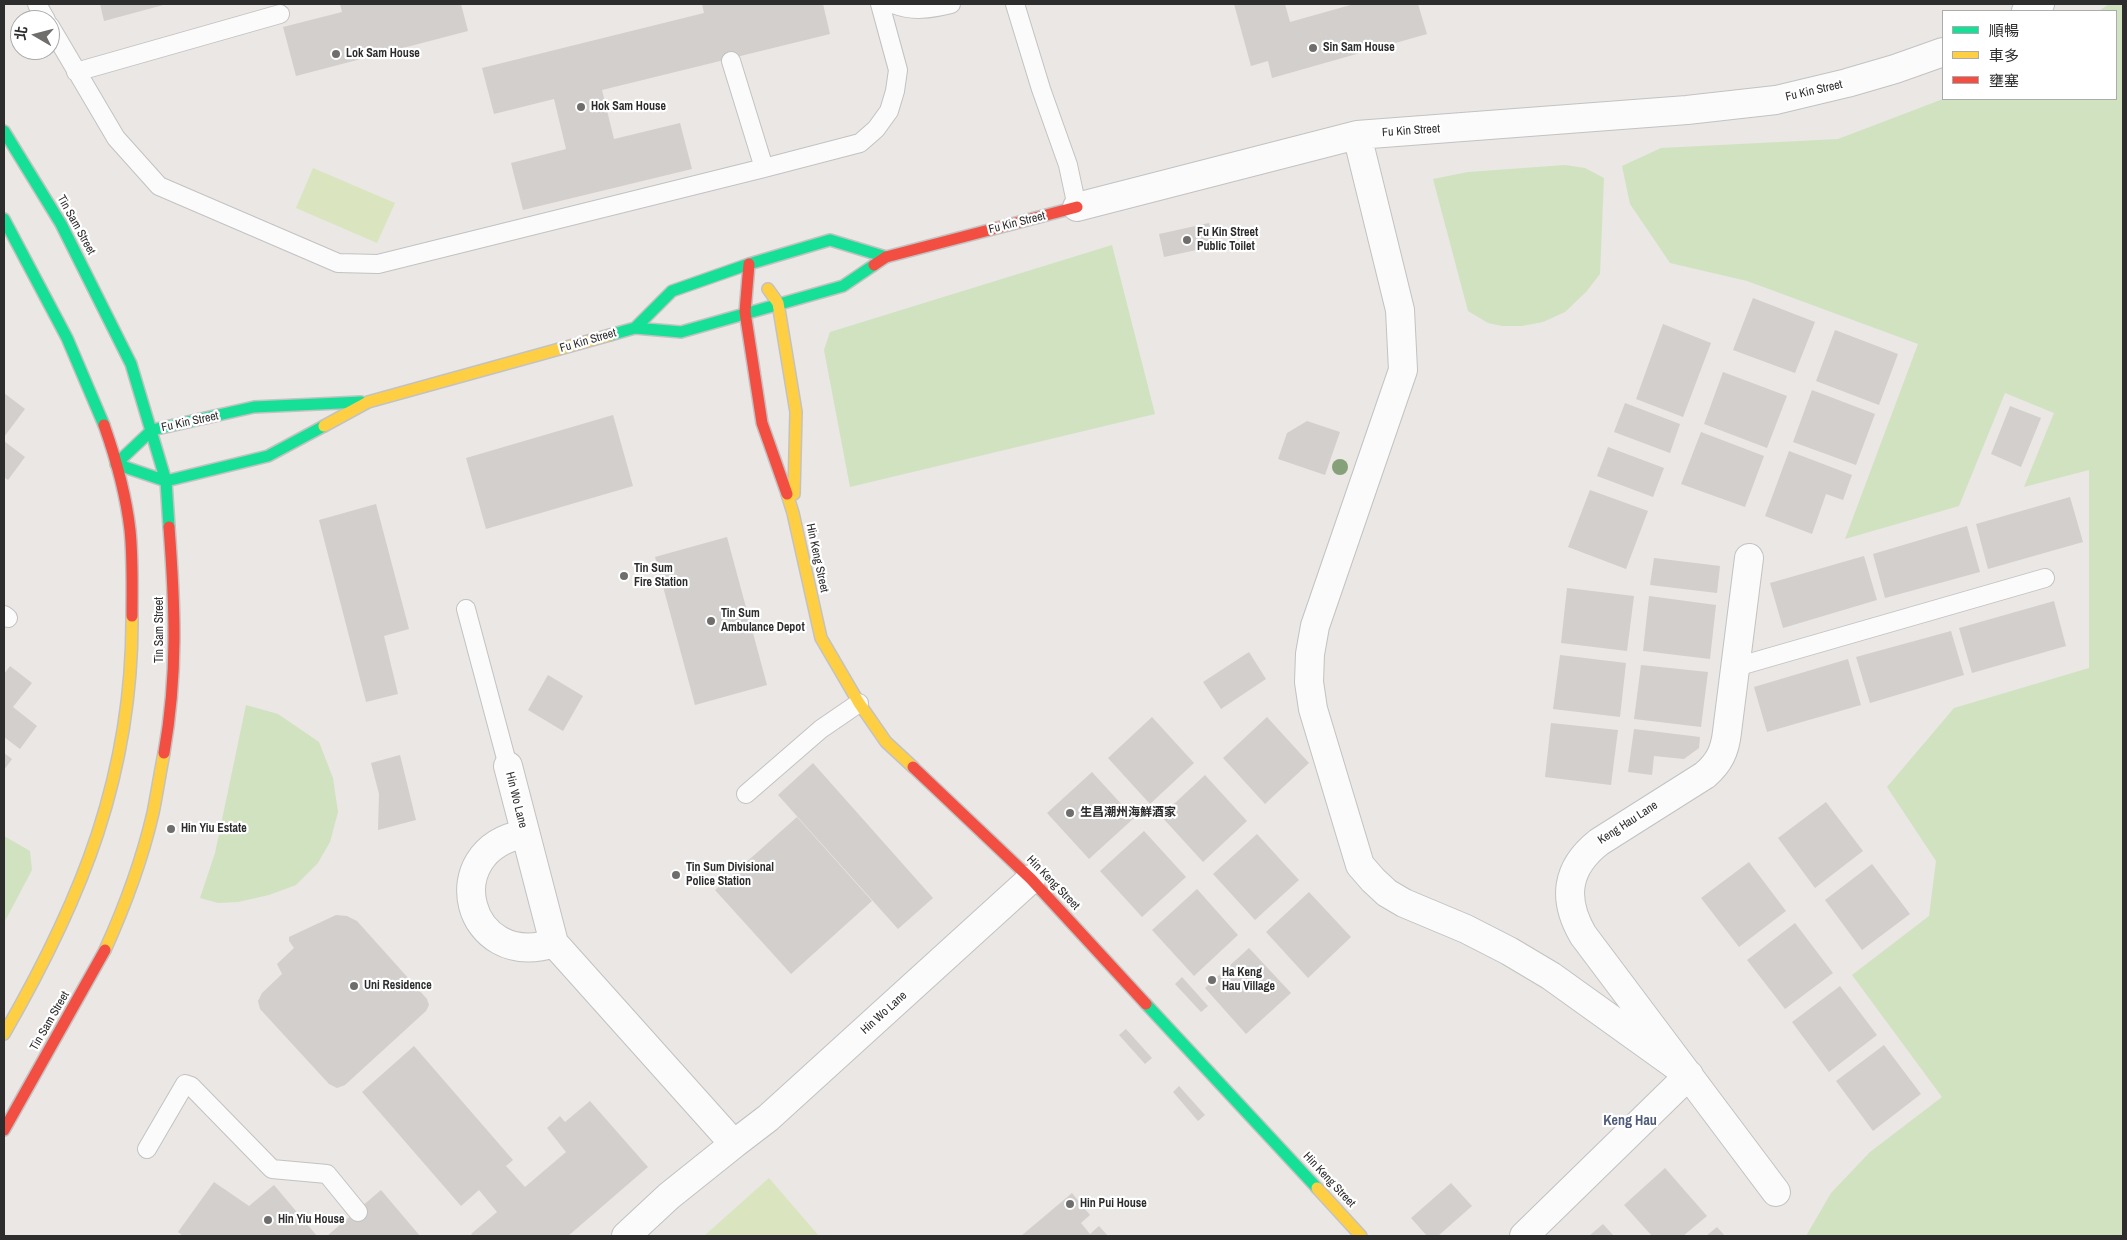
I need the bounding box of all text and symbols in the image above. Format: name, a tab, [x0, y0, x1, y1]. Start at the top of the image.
north arrow	[10, 10, 60, 60]
legend	[1942, 10, 2117, 100]
text: 順暢	[1989, 20, 2019, 41]
text: 北	[11, 25, 31, 41]
place label: Sin Sam House	[1323, 41, 1395, 55]
marker: Sin Sam House	[1307, 42, 1319, 54]
text: 車多	[1989, 45, 2019, 66]
place label: Lok Sam House	[346, 47, 420, 61]
marker: Lok Sam House	[330, 48, 342, 60]
text: 壅塞	[1989, 70, 2019, 91]
street label: Fu Kin Street	[1784, 77, 1844, 105]
place label: Hok Sam House	[591, 100, 666, 114]
marker: Hok Sam House	[575, 101, 587, 113]
street label: Fu Kin Street	[1382, 122, 1440, 140]
street label: Tin Sam Street	[54, 193, 98, 257]
street label: Fu Kin Street	[987, 209, 1047, 237]
place label: Fu Kin Street Public Toilet	[1197, 226, 1258, 254]
marker: Fu Kin Street Public Toilet	[1181, 234, 1193, 246]
street label: Fu Kin Street	[558, 326, 618, 356]
street label: Fu Kin Street	[160, 409, 220, 435]
street label: Hin Keng Street	[803, 522, 831, 594]
place label: Tin Sum Fire Station	[634, 562, 688, 590]
marker: Tin Sum Fire Station	[618, 570, 630, 582]
street label: Tin Sam Street	[153, 597, 167, 663]
place label: Tin Sum Ambulance Depot	[721, 607, 805, 635]
marker: Tin Sum Ambulance Depot	[705, 615, 717, 627]
street label: Hin Wo Lane	[502, 770, 530, 830]
street label: Keng Hau Lane	[1595, 798, 1661, 848]
place label: 生昌潮州海鮮酒家	[1080, 806, 1176, 820]
marker: 生昌潮州海鮮酒家	[1064, 807, 1076, 819]
place label: Hin Yiu Estate	[181, 822, 247, 836]
marker: Hin Yiu Estate	[165, 823, 177, 835]
street label: Hin Keng Street	[1024, 853, 1082, 913]
place label: Tin Sum Divisional Police Station	[686, 861, 774, 889]
marker: Tin Sum Divisional Police Station	[670, 869, 682, 881]
place label: Ha Keng Hau Village	[1222, 966, 1275, 994]
marker: Ha Keng Hau Village	[1206, 974, 1218, 986]
place label: Uni Residence	[364, 979, 432, 993]
marker: Uni Residence	[348, 980, 360, 992]
street label: Hin Wo Lane	[858, 988, 910, 1038]
street label: Tin Sam Street	[27, 989, 73, 1053]
district label: Keng Hau	[1603, 1113, 1657, 1129]
street label: Hin Keng Street	[1300, 1149, 1358, 1211]
place label: Hin Pui House	[1080, 1197, 1147, 1211]
marker: Hin Pui House	[1064, 1198, 1076, 1210]
place label: Hin Yiu House	[278, 1213, 344, 1227]
marker: Hin Yiu House	[262, 1214, 274, 1226]

